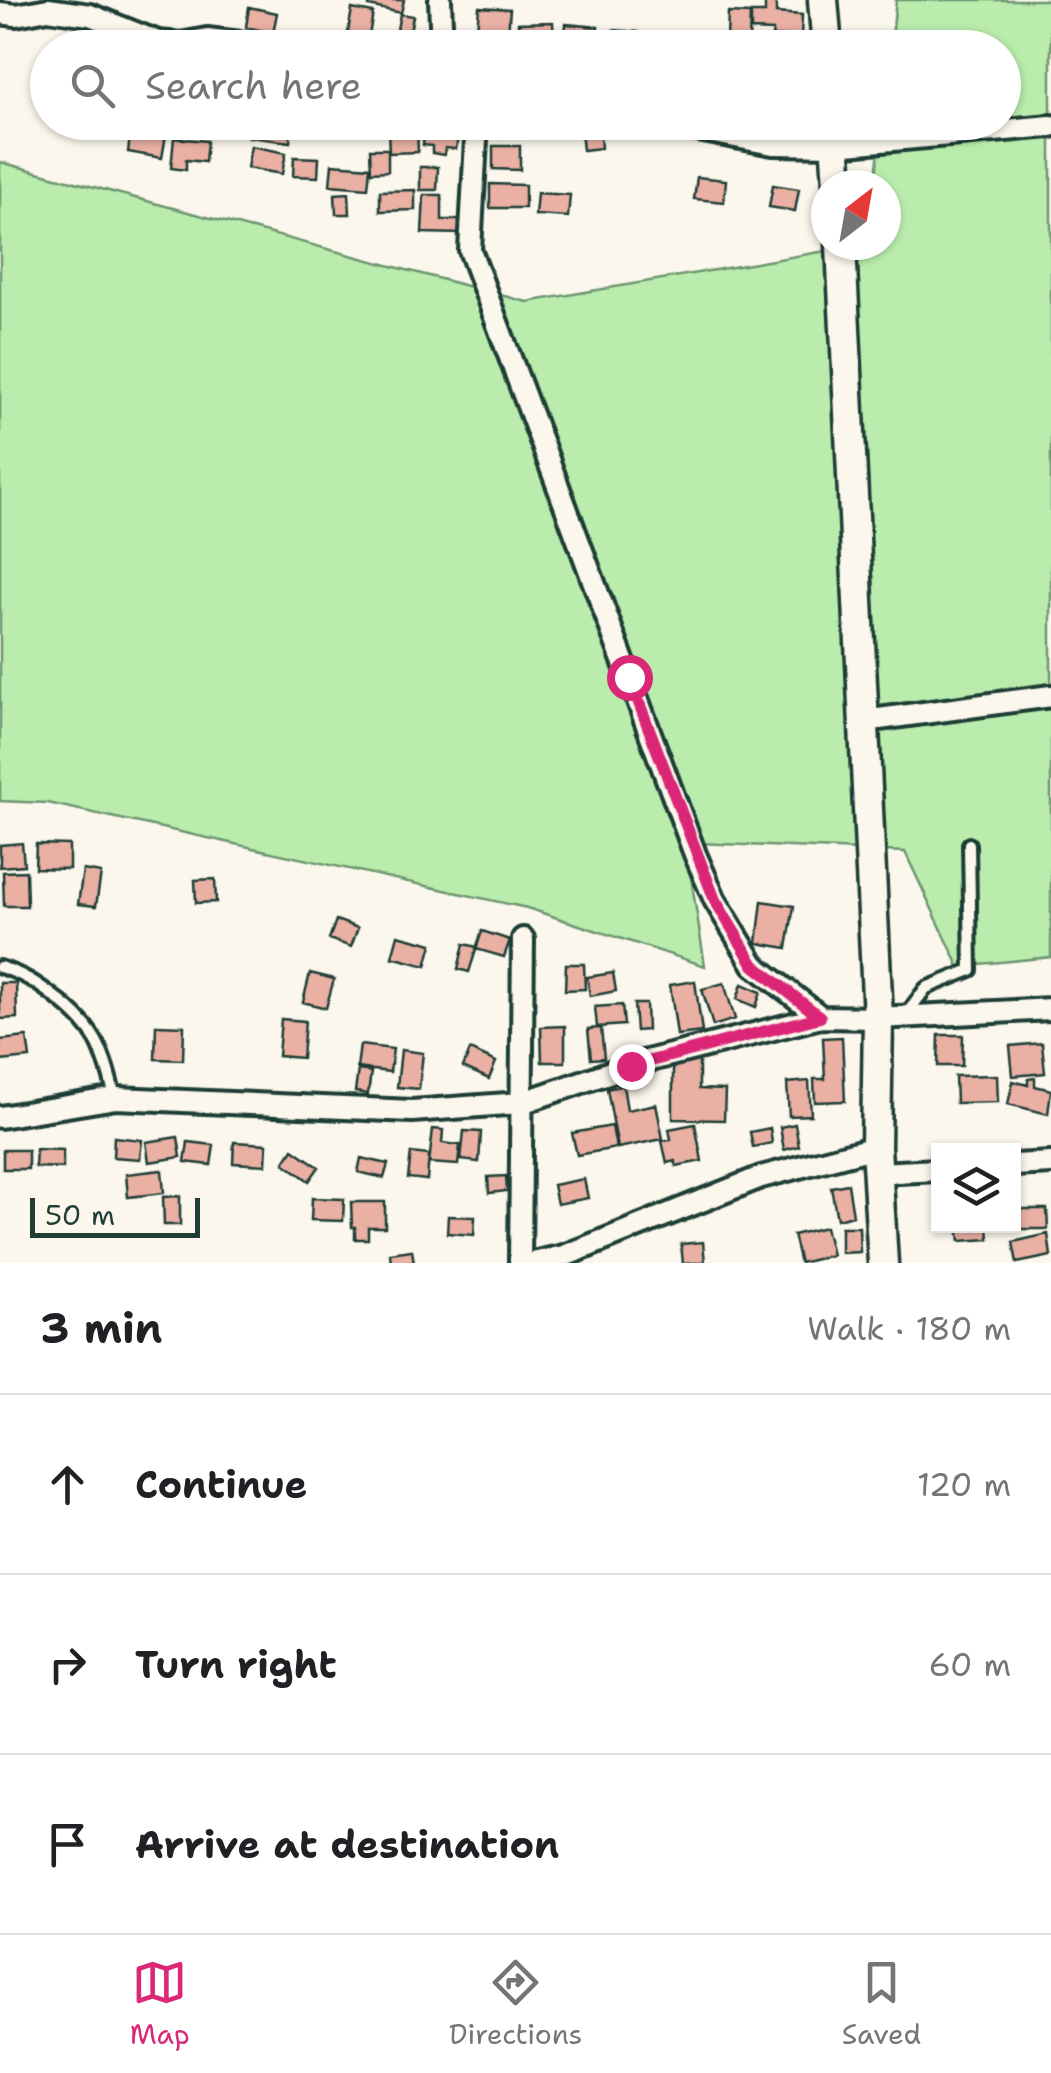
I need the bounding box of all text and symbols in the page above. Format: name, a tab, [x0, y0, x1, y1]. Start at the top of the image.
search box	[30, 30, 1021, 140]
icon: search	[65, 58, 120, 113]
text: Search here	[145, 60, 362, 111]
north arrow	[811, 170, 901, 260]
route start	[607, 655, 653, 701]
route end	[609, 1044, 655, 1090]
map controls	[931, 1143, 1021, 1233]
button: layers	[931, 1143, 1021, 1233]
scale bar	[30, 1193, 200, 1238]
text: 50 m	[45, 1196, 115, 1234]
text: 3 min	[40, 1300, 162, 1356]
text: Walk · 180 m	[807, 1307, 1011, 1350]
icon: ahead	[40, 1457, 95, 1512]
text: Continue	[135, 1459, 307, 1510]
text: 120 m	[917, 1463, 1011, 1506]
icon: right	[40, 1637, 95, 1692]
text: Turn right	[135, 1639, 337, 1690]
text: 60 m	[929, 1643, 1011, 1686]
icon: arrive	[40, 1817, 95, 1872]
text: Arrive at destination	[135, 1819, 559, 1870]
tab: Map	[130, 1955, 190, 2053]
tab: Directions	[449, 1955, 582, 2053]
tab: Saved	[842, 1955, 921, 2053]

